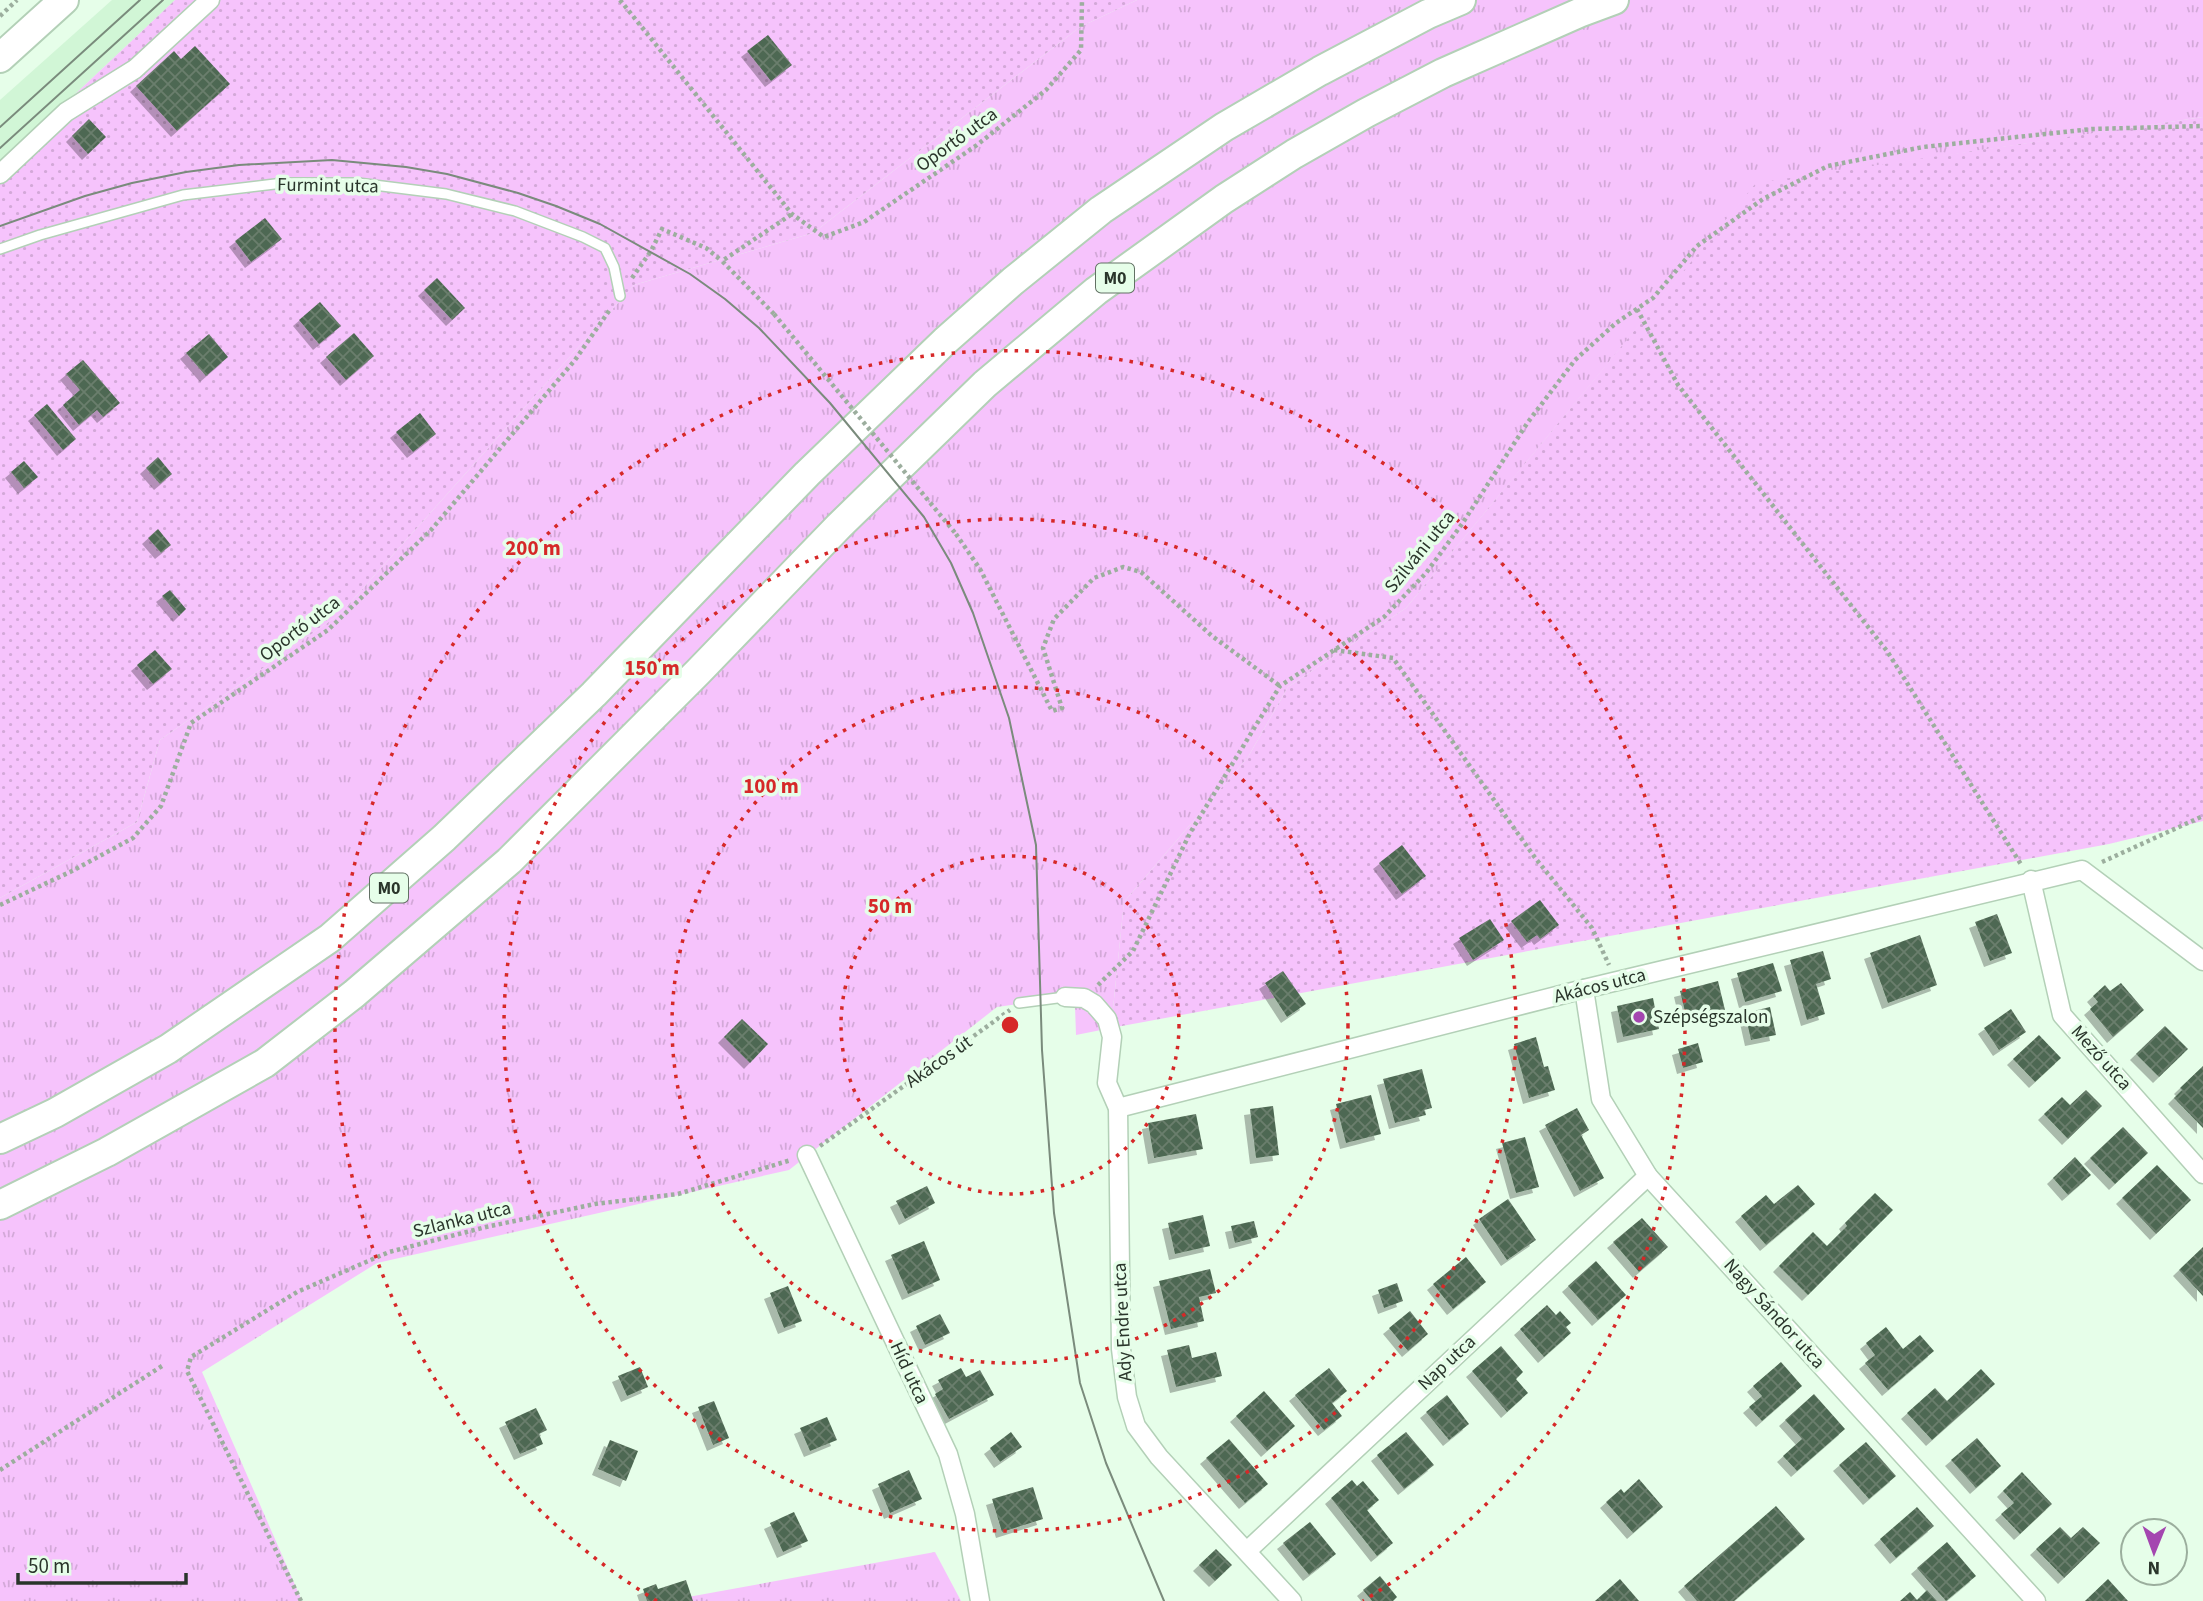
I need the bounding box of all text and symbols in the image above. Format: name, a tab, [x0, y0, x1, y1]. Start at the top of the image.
street label: Oportó utca	[911, 101, 1003, 179]
street label: Furmint utca	[277, 172, 379, 200]
road number: M0	[1096, 264, 1134, 292]
street label: Szilváni utca	[1378, 505, 1462, 599]
text: 200 m	[505, 533, 561, 563]
street label: Oportó utca	[254, 590, 346, 668]
text: 150 m	[624, 653, 680, 683]
text: 100 m	[743, 771, 799, 801]
road number: M0	[370, 874, 408, 903]
text: 50 m	[868, 891, 912, 921]
street label: Akácos utca	[1551, 962, 1649, 1010]
place label: Szépségszalon	[1653, 1004, 1768, 1031]
marker: Szépségszalon	[1631, 1009, 1647, 1025]
centre of rings	[998, 1013, 1022, 1037]
street label: Mező utca	[2064, 1019, 2138, 1097]
street label: Akácos út	[900, 1029, 978, 1095]
street label: Szlanka utca	[410, 1195, 514, 1245]
street label: Nagy Sándor utca	[1717, 1253, 1831, 1375]
street label: Ady Endre utca	[1106, 1262, 1140, 1382]
street label: Nap utca	[1412, 1329, 1482, 1397]
street label: Híd utca	[883, 1337, 935, 1409]
north arrow	[2119, 1517, 2189, 1587]
scale bar	[18, 1542, 186, 1586]
text: 50 m	[28, 1551, 70, 1581]
text: N	[2147, 1554, 2160, 1581]

